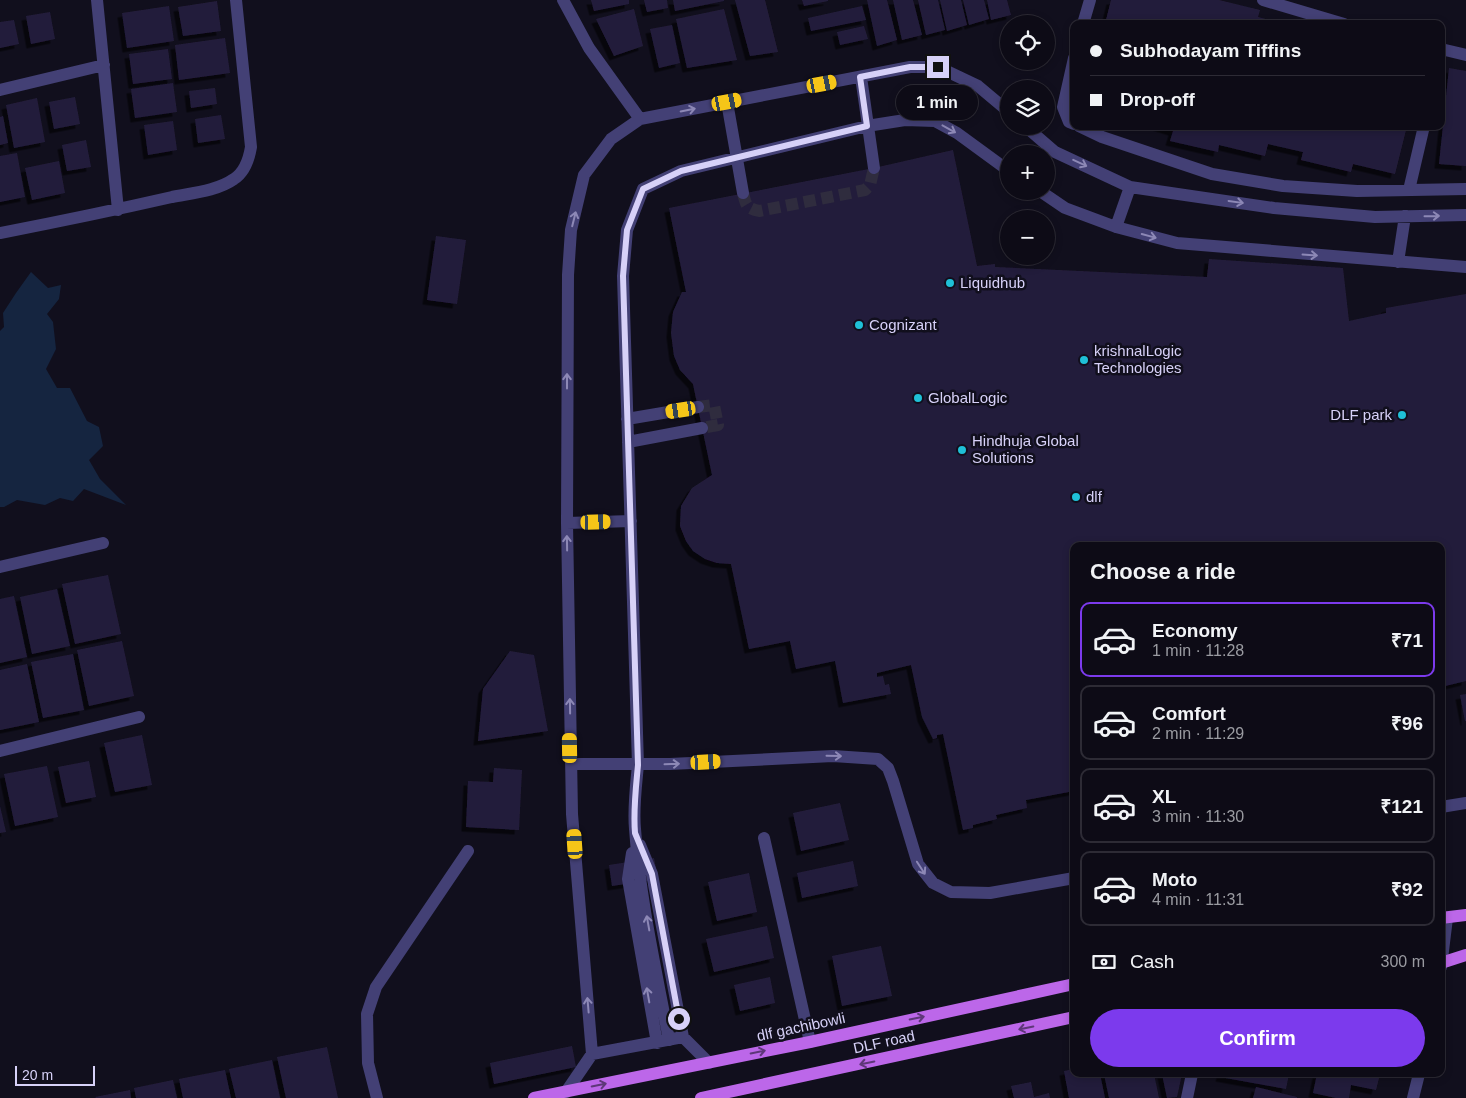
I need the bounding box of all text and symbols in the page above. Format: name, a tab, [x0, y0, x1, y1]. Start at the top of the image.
map controls	[1000, 15, 1055, 265]
button: locate	[1000, 15, 1055, 70]
text: Subhodayam Tiffins	[1120, 40, 1301, 61]
route end	[927, 56, 949, 78]
car	[805, 74, 838, 94]
button: layers	[1000, 80, 1055, 135]
callout: 1 min	[897, 84, 979, 120]
text: Drop-off	[1120, 89, 1195, 110]
car	[710, 92, 743, 112]
text: 1 min	[916, 94, 958, 111]
one-way arrow	[679, 105, 695, 114]
one-way arrow	[942, 124, 957, 134]
button: +	[1000, 145, 1055, 200]
one-way arrow	[1072, 159, 1087, 169]
one-way arrow	[1227, 197, 1243, 207]
button: −	[1000, 210, 1055, 265]
one-way arrow	[570, 211, 579, 227]
one-way arrow	[1424, 211, 1440, 220]
one-way arrow	[1141, 232, 1157, 241]
one-way arrow	[1302, 250, 1318, 260]
place label: Liquidhub	[960, 274, 1025, 291]
marker: Liquidhub	[944, 277, 956, 289]
place label: Cognizant	[869, 316, 937, 333]
marker: Cognizant	[853, 319, 865, 331]
place label: krishnalLogic Technologies	[1094, 342, 1182, 376]
marker: krishnalLogic Technologies	[1078, 354, 1090, 366]
one-way arrow	[562, 373, 572, 390]
place label: GlobalLogic	[928, 389, 1008, 406]
marker: GlobalLogic	[912, 392, 924, 404]
car	[665, 400, 696, 420]
place label: DLF park	[1330, 406, 1392, 423]
marker: DLF park	[1396, 409, 1408, 421]
place label: Hindhuja Global Solutions	[972, 432, 1079, 466]
marker: Hindhuja Global Solutions	[956, 444, 968, 456]
place label: dlf	[1086, 488, 1103, 505]
marker: dlf	[1070, 491, 1082, 503]
car	[580, 514, 611, 530]
one-way arrow	[562, 536, 572, 552]
text: Choose a ride	[1090, 559, 1235, 584]
icon: car	[1092, 617, 1137, 662]
text: Economy	[1152, 620, 1238, 641]
text: ₹71	[1391, 630, 1423, 651]
text: 1 min · 11:28	[1152, 642, 1244, 659]
one-way arrow	[565, 698, 575, 714]
icon: car	[1092, 700, 1137, 745]
text: Comfort	[1152, 703, 1226, 724]
text: ₹96	[1391, 713, 1423, 734]
text: 2 min · 11:29	[1152, 725, 1244, 742]
car	[562, 733, 577, 763]
one-way arrow	[826, 752, 842, 761]
car	[690, 754, 721, 770]
one-way arrow	[664, 759, 680, 769]
icon: car	[1092, 783, 1137, 828]
text: XL	[1152, 786, 1176, 807]
text: ₹121	[1380, 796, 1423, 817]
text: 3 min · 11:30	[1152, 808, 1244, 825]
car	[566, 829, 583, 859]
one-way arrow	[917, 860, 927, 874]
icon: car	[1092, 866, 1137, 911]
text: Moto	[1152, 869, 1197, 890]
text: ₹92	[1391, 879, 1423, 900]
text: 4 min · 11:31	[1152, 891, 1244, 908]
one-way arrow	[642, 916, 652, 932]
icon: cash	[1090, 948, 1118, 976]
text: Cash	[1130, 951, 1174, 972]
text: 300 m	[1381, 953, 1425, 970]
one-way arrow	[643, 987, 653, 1003]
one-way arrow	[583, 997, 593, 1013]
route start	[668, 1008, 690, 1030]
street label: dlf gachibowli	[755, 1009, 847, 1044]
button: Confirm	[1090, 1009, 1425, 1067]
one-way arrow	[908, 1013, 924, 1022]
one-way arrow	[1019, 1024, 1035, 1033]
street label: DLF road	[852, 1027, 916, 1056]
one-way arrow	[749, 1047, 765, 1057]
one-way arrow	[860, 1058, 876, 1068]
scale bar	[15, 1063, 95, 1086]
text: 20 m	[22, 1067, 53, 1083]
one-way arrow	[590, 1080, 606, 1090]

